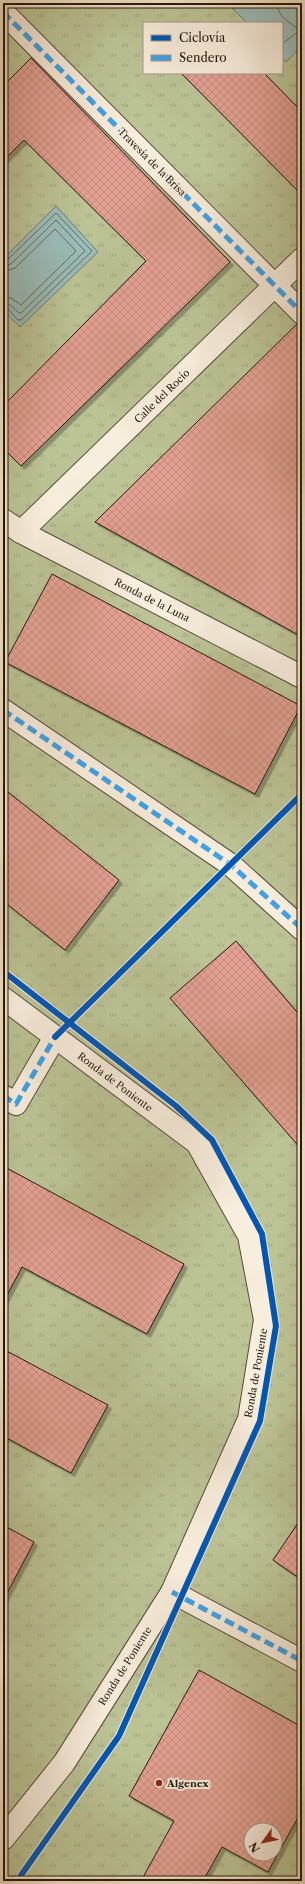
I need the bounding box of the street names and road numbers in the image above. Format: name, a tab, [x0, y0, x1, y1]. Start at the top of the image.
street label: Travesía de la Brisa	[115, 125, 189, 199]
street label: Calle del Rocío	[131, 366, 193, 426]
street label: Ronda de la Luna	[112, 575, 193, 625]
street label: Ronda de Poniente	[75, 1050, 155, 1115]
street label: Ronda de Poniente	[242, 1327, 270, 1419]
street label: Ronda de Poniente	[95, 1624, 155, 1708]

